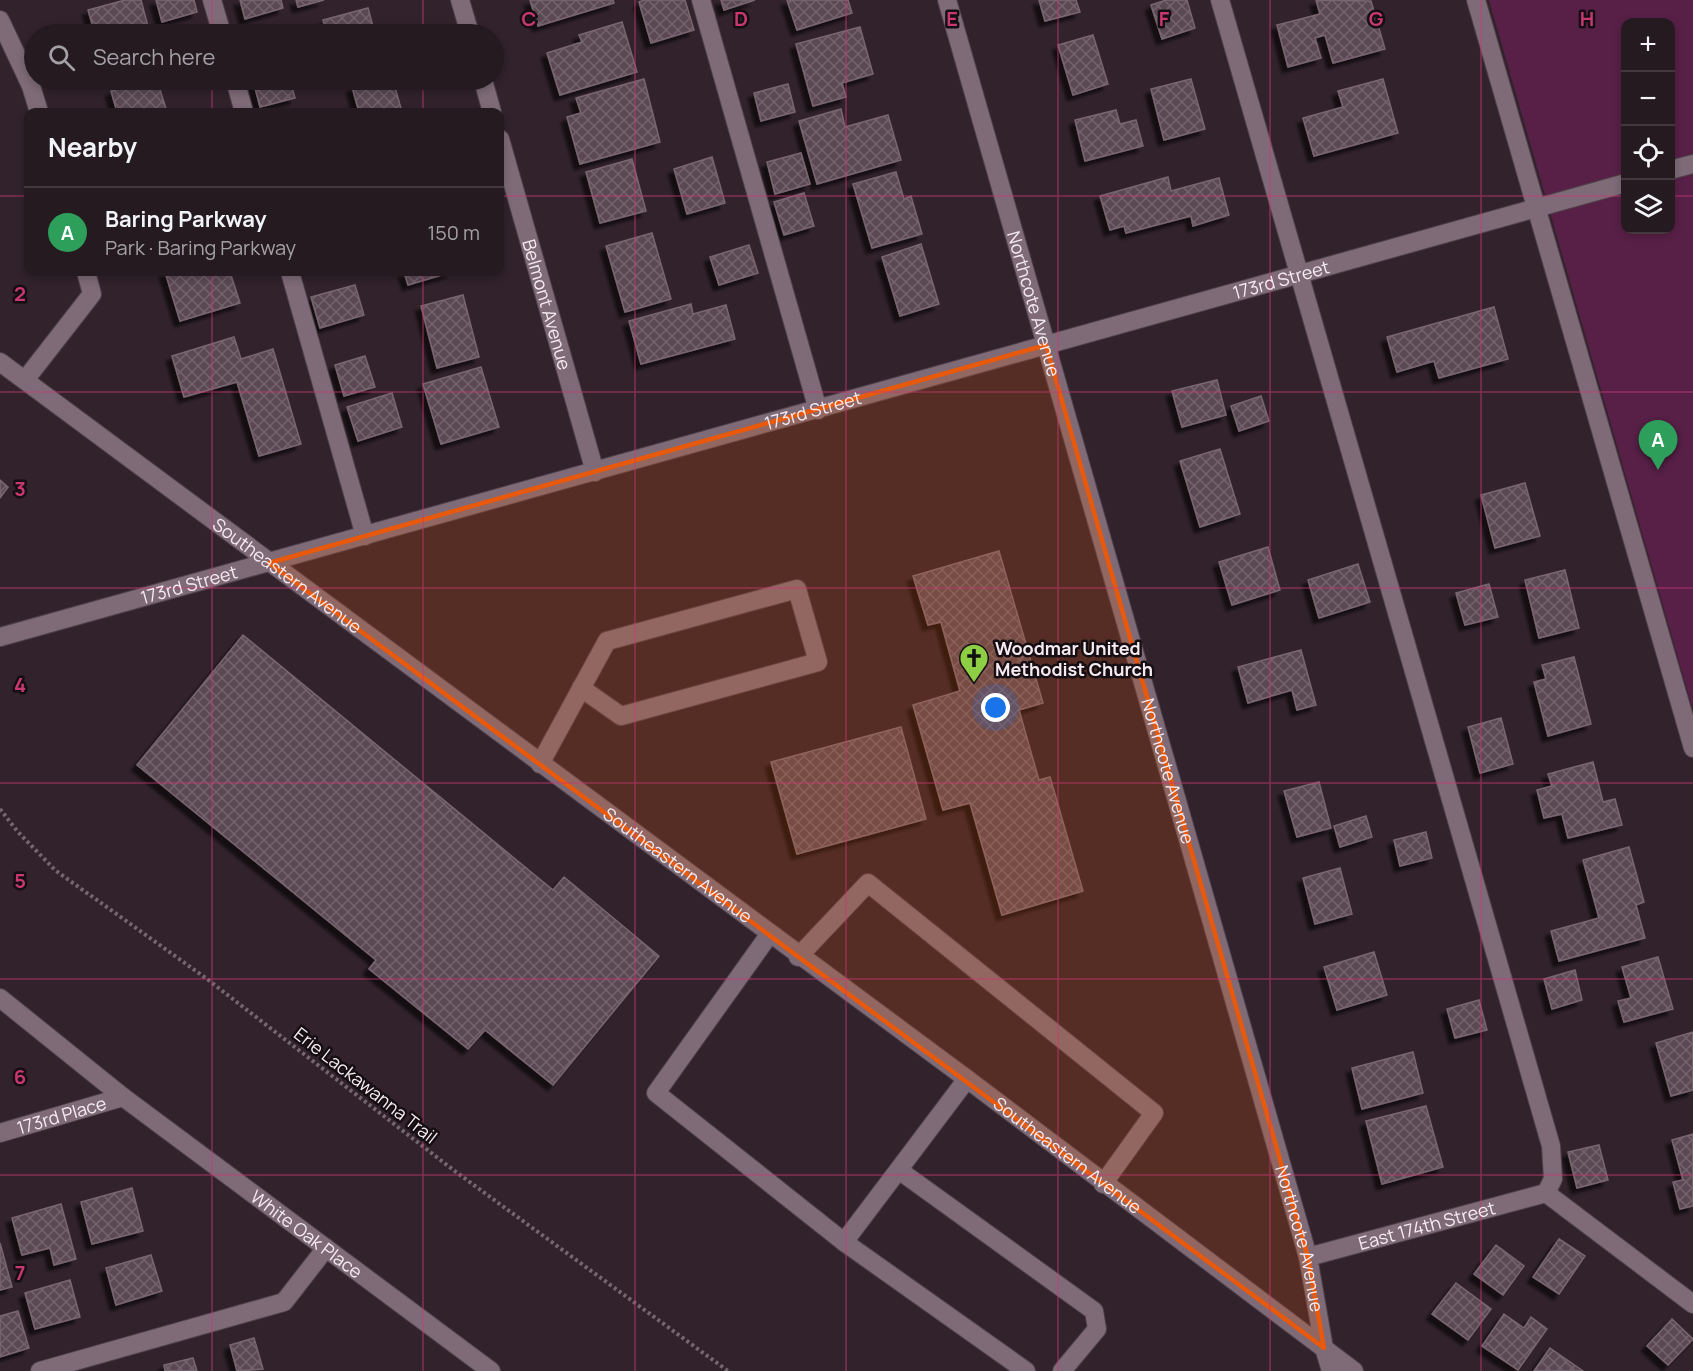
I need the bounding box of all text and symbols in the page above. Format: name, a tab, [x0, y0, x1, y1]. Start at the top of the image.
text: C	[522, 5, 536, 32]
text: D	[734, 5, 748, 32]
text: E	[946, 5, 958, 32]
text: F	[1159, 5, 1170, 32]
text: G	[1369, 5, 1384, 32]
text: H	[1580, 5, 1594, 32]
map controls	[1621, 18, 1675, 234]
button: +	[1621, 18, 1675, 72]
search box	[24, 24, 504, 90]
icon: search	[45, 41, 78, 74]
text: Search here	[93, 42, 215, 72]
button: −	[1621, 72, 1675, 126]
button: locate	[1621, 126, 1675, 180]
text: Nearby	[48, 129, 137, 165]
button: layers	[1621, 180, 1675, 234]
text: Baring Parkway	[105, 204, 267, 234]
text: A	[61, 219, 74, 246]
text: 150 m	[427, 219, 480, 246]
street label: Northcote Avenue	[1002, 228, 1067, 379]
text: Park · Baring Parkway	[105, 234, 296, 261]
street label: Belmont Avenue	[517, 236, 577, 373]
street label: 173rd Street	[1230, 254, 1332, 304]
text: 2	[14, 280, 26, 307]
street label: 173rd Street	[762, 385, 864, 435]
pin: A	[1638, 420, 1678, 470]
text: 3	[14, 475, 26, 502]
street label: Southeastern Avenue	[208, 512, 367, 638]
street label: 173rd Street	[138, 559, 240, 609]
place label: Woodmar United Methodist Church	[995, 636, 1153, 681]
church icon: Woodmar United Methodist Church	[958, 642, 990, 684]
text: 4	[14, 671, 26, 698]
your location	[981, 693, 1010, 722]
street label: Northcote Avenue	[1136, 695, 1201, 846]
street label: Southeastern Avenue	[598, 801, 757, 928]
text: 5	[14, 867, 26, 894]
street label: Erie Lackawanna Trail	[289, 1022, 443, 1148]
text: 6	[14, 1063, 26, 1090]
street label: 173rd Place	[14, 1091, 109, 1139]
street label: Southeastern Avenue	[989, 1091, 1147, 1219]
street label: Northcote Avenue	[1270, 1162, 1329, 1314]
street label: White Oak Place	[246, 1184, 368, 1283]
street label: East 174th Street	[1356, 1195, 1498, 1255]
text: 7	[15, 1259, 25, 1286]

